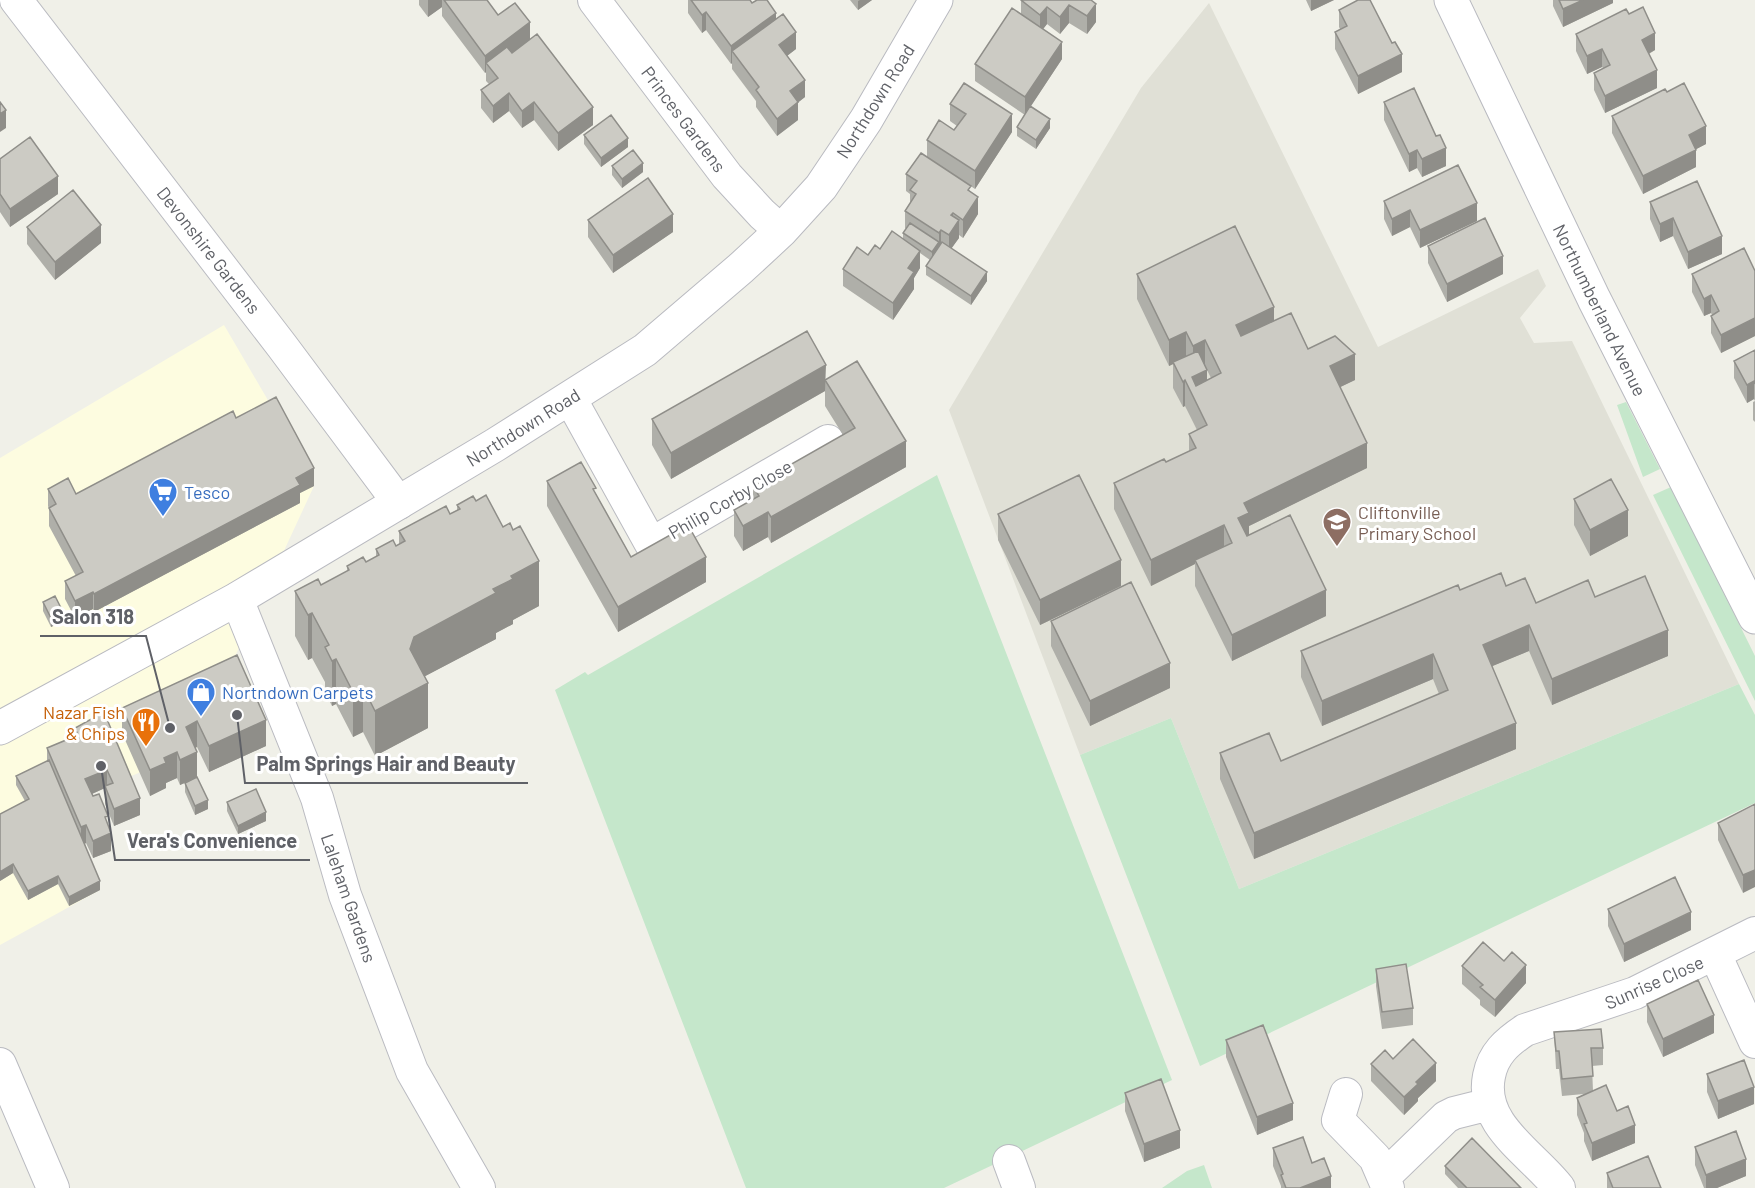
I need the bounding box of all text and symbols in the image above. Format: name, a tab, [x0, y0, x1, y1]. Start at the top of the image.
street label: Northdown Road	[831, 40, 919, 162]
street label: Princes Gardens	[637, 62, 731, 176]
street label: Devonshire Gardens	[153, 182, 265, 318]
street label: Northumberland Avenue	[1549, 220, 1651, 400]
street label: Northdown Road	[462, 383, 584, 471]
street label: Philip Corby Close	[664, 455, 796, 543]
supermarket icon: Tesco	[147, 476, 179, 518]
place label: Tesco	[184, 481, 230, 503]
place label: Cliftonville Primary School	[1358, 501, 1476, 544]
school or university icon: Cliftonville Primary School	[1321, 506, 1353, 548]
callout: Salon 318	[40, 598, 146, 636]
text: Salon 318	[52, 604, 134, 628]
shop icon: Nortndown Carpets	[185, 676, 217, 718]
place label: Nortndown Carpets	[222, 681, 374, 703]
place label: Nazar Fish & Chips	[43, 701, 125, 744]
restaurant icon: Nazar Fish & Chips	[130, 706, 162, 748]
callout: Palm Springs Hair and Beauty	[245, 745, 528, 783]
text: Palm Springs Hair and Beauty	[257, 751, 516, 775]
callout: Vera's Convenience	[115, 822, 310, 860]
text: Vera's Convenience	[127, 828, 297, 852]
street label: Laleham Gardens	[317, 831, 381, 965]
street label: Sunrise Close	[1601, 950, 1707, 1014]

